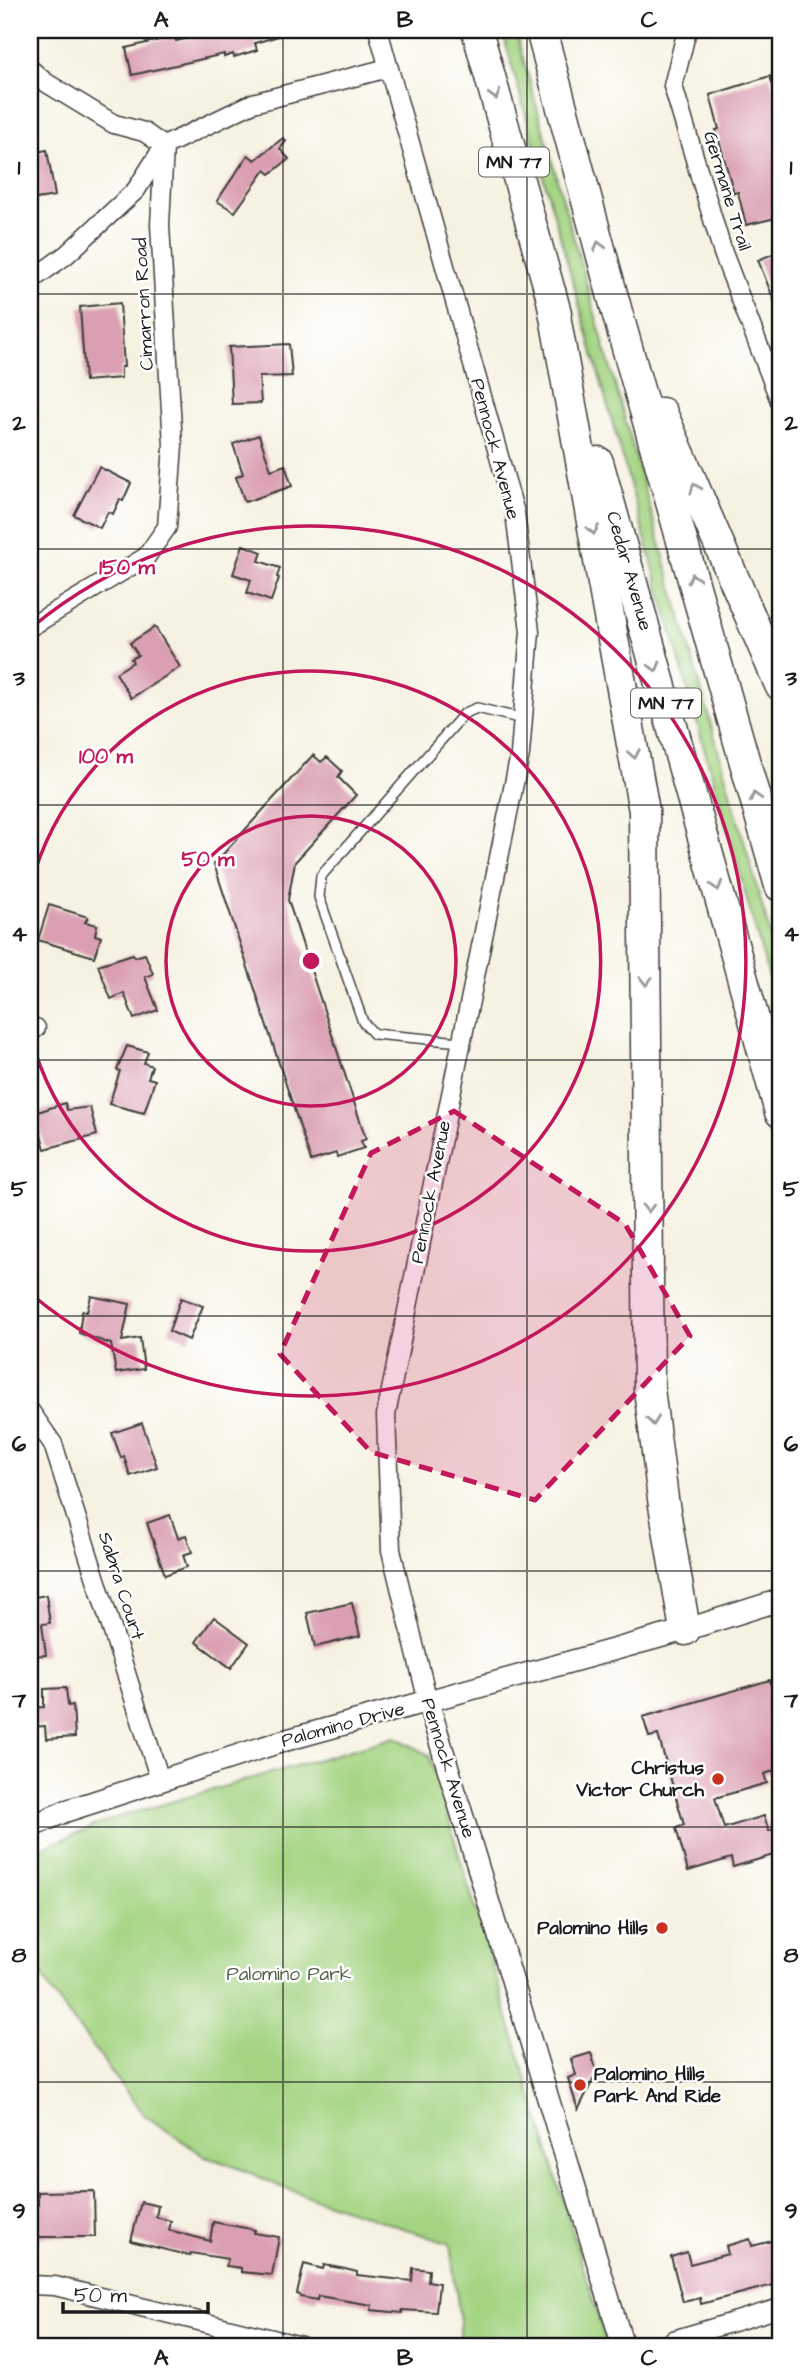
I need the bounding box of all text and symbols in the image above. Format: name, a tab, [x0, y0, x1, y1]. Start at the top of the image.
text: A	[154, 4, 169, 36]
text: B	[397, 4, 414, 36]
text: C	[641, 4, 658, 36]
one-way arrow	[487, 89, 502, 101]
street label: Germane Trail	[696, 128, 758, 254]
road number: MN 77	[479, 148, 549, 176]
text: 1	[18, 151, 21, 183]
text: 1	[790, 151, 793, 183]
street label: Cimarron Road	[127, 237, 161, 371]
one-way arrow	[593, 240, 608, 252]
street label: Pennock Avenue	[463, 375, 527, 523]
text: 2	[11, 407, 26, 439]
text: 2	[783, 407, 798, 439]
one-way arrow	[689, 482, 703, 494]
street label: Cedar Avenue	[599, 508, 659, 634]
one-way arrow	[585, 524, 600, 536]
text: 150 m	[99, 553, 155, 582]
one-way arrow	[686, 572, 701, 584]
one-way arrow	[647, 660, 662, 672]
text: 3	[12, 662, 25, 694]
text: 3	[784, 662, 797, 694]
road number: MN 77	[631, 688, 701, 718]
text: 100 m	[79, 742, 134, 771]
one-way arrow	[625, 748, 640, 760]
one-way arrow	[749, 791, 763, 803]
text: 50 m	[182, 845, 235, 874]
one-way arrow	[709, 879, 723, 891]
text: 4	[11, 918, 27, 950]
text: 4	[783, 918, 799, 950]
centre of rings	[299, 949, 323, 973]
one-way arrow	[638, 976, 654, 986]
street label: Pennock Avenue	[404, 1118, 458, 1266]
text: 5	[11, 1173, 28, 1205]
text: 5	[783, 1173, 800, 1205]
one-way arrow	[640, 1203, 655, 1214]
one-way arrow	[646, 1415, 661, 1427]
text: 6	[12, 1428, 27, 1460]
text: 6	[784, 1428, 799, 1460]
street label: Sabra Court	[91, 1528, 151, 1644]
text: 7	[11, 1684, 27, 1716]
text: 7	[783, 1684, 799, 1716]
street label: Pennock Avenue	[414, 1695, 482, 1841]
street label: Palomino Drive	[278, 1696, 408, 1754]
place label: Christus Victor Church	[575, 1755, 705, 1804]
marker: Christus Victor Church	[710, 1771, 726, 1787]
place label: Palomino Hills	[537, 1915, 648, 1942]
marker: Palomino Hills	[654, 1920, 670, 1936]
text: 8	[12, 1939, 27, 1971]
text: 8	[784, 1939, 799, 1971]
park label: Palomino Park	[227, 1961, 352, 1988]
place label: Palomino Hills Park And Ride	[594, 2061, 722, 2110]
marker: Palomino Hills Park And Ride	[572, 2077, 588, 2093]
text: 9	[12, 2195, 26, 2227]
text: 9	[784, 2195, 798, 2227]
scale bar	[63, 2271, 208, 2315]
text: 50 m	[74, 2281, 128, 2310]
text: A	[154, 2342, 169, 2374]
text: B	[397, 2342, 414, 2374]
text: C	[641, 2342, 658, 2374]

